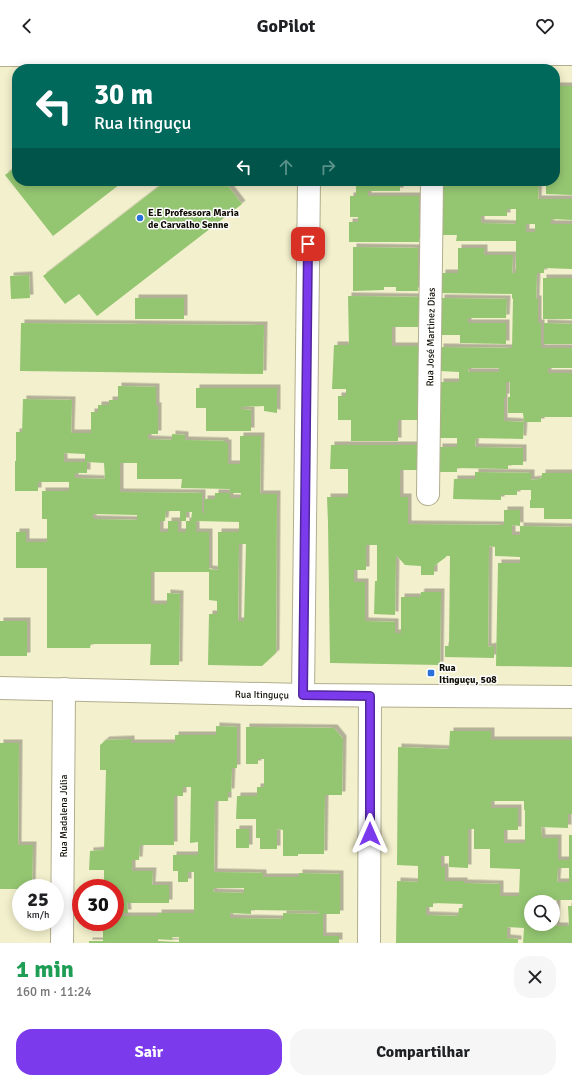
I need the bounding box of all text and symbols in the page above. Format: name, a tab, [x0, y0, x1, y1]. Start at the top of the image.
icon: back	[16, 15, 38, 37]
text: GoPilot	[257, 15, 315, 37]
icon: heart	[534, 15, 556, 37]
text: 30 m	[94, 78, 153, 112]
icon: left	[28, 80, 80, 132]
text: Rua Itinguçu	[94, 112, 191, 134]
icon: left	[233, 156, 255, 178]
icon: ahead	[275, 156, 297, 178]
icon: right	[317, 156, 339, 178]
place label: E.E Professora Maria de Carvalho Senne	[148, 207, 239, 231]
marker: E.E Professora Maria de Carvalho Senne	[135, 213, 145, 223]
pin	[291, 227, 325, 261]
icon: arrive	[297, 233, 319, 255]
street label: Rua José Martinez Dias	[424, 287, 438, 387]
place label: Rua Itinguçu, 508	[439, 662, 497, 686]
marker: Rua Itinguçu, 508	[426, 668, 436, 678]
street label: Rua Itinguçu	[235, 689, 289, 701]
street label: Rua Madalena Júlia	[58, 774, 70, 858]
position arrow	[349, 813, 391, 855]
speed limit sign: 30	[72, 879, 124, 931]
text: 25	[27, 887, 49, 912]
map controls	[524, 895, 560, 931]
button: search	[524, 895, 560, 931]
text: km/h	[27, 909, 49, 921]
text: 1 min	[16, 954, 74, 984]
button: close	[514, 956, 556, 998]
text: 160 m · 11:24	[16, 984, 92, 1000]
button: Sair	[16, 1029, 282, 1075]
button: Compartilhar	[290, 1029, 556, 1075]

